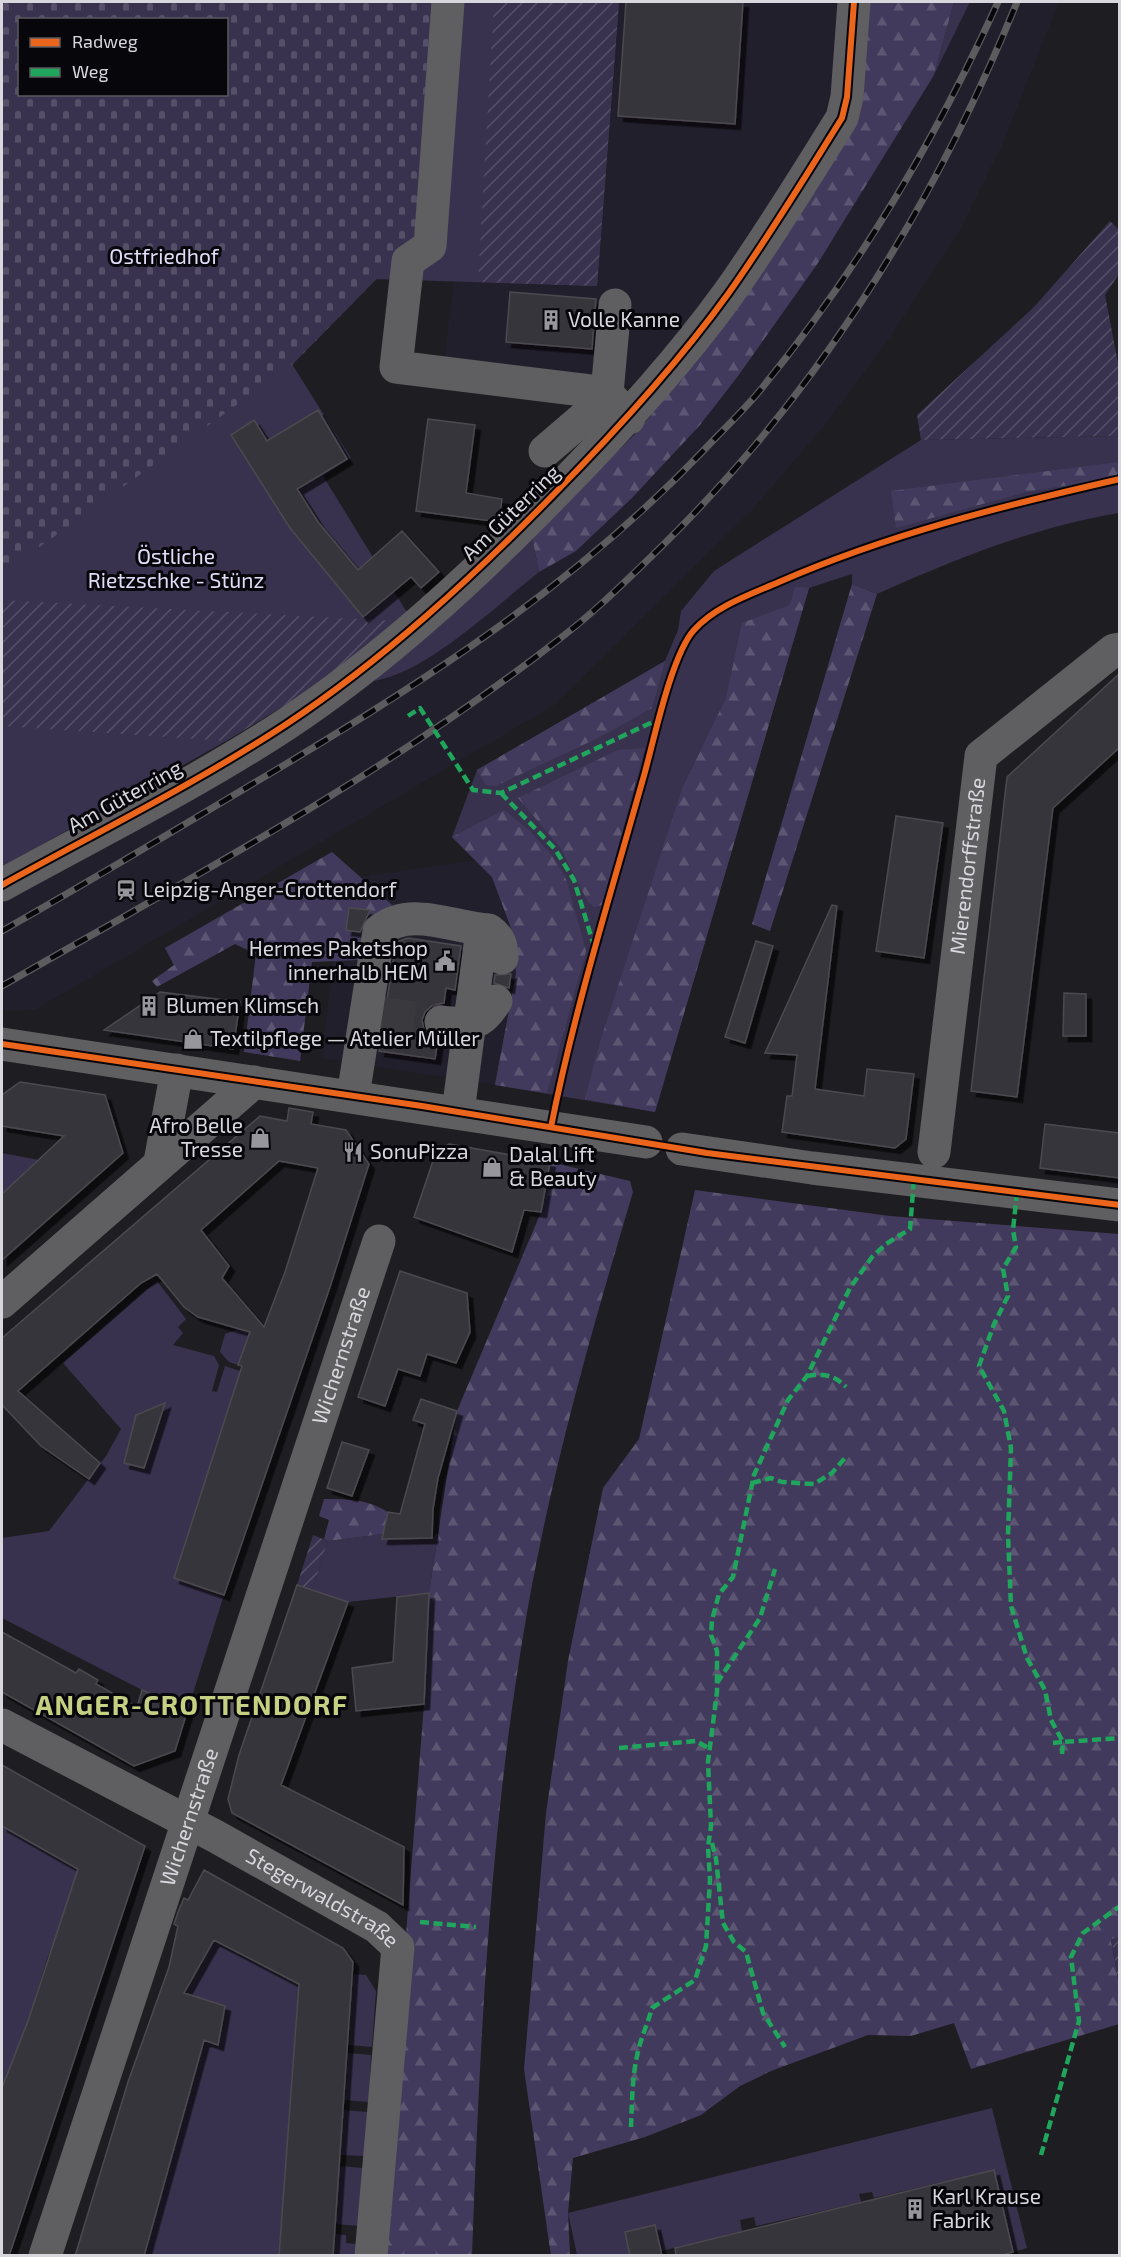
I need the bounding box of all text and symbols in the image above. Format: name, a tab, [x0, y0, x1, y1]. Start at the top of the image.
legend	[18, 18, 228, 96]
text: Radweg	[72, 30, 138, 52]
text: Weg	[72, 60, 108, 82]
park label: Ostfriedhof	[109, 243, 220, 268]
place label: Volle Kanne	[568, 306, 680, 331]
building icon: Volle Kanne	[539, 308, 563, 332]
street label: Am Güterring	[456, 459, 564, 565]
park label: Östliche Rietzschke - Stünz	[88, 543, 264, 592]
street label: Am Güterring	[63, 754, 186, 837]
street label: Mierendorffstraße	[944, 776, 989, 956]
place label: Leipzig-Anger-Crottendorf	[143, 876, 397, 901]
station icon: Leipzig-Anger-Crottendorf	[114, 878, 138, 902]
place label: Hermes Paketshop innerhalb HEM	[249, 935, 428, 984]
public building icon: Hermes Paketshop innerhalb HEM	[433, 949, 457, 973]
place label: Blumen Klimsch	[166, 992, 319, 1017]
building icon: Blumen Klimsch	[137, 994, 161, 1018]
place label: Textilpflege — Atelier Müller	[210, 1025, 480, 1050]
shop icon: Textilpflege — Atelier Müller	[181, 1027, 205, 1051]
place label: Afro Belle Tresse	[149, 1112, 243, 1161]
shop icon: Afro Belle Tresse	[248, 1126, 272, 1150]
place label: SonuPizza	[370, 1138, 468, 1163]
restaurant icon: SonuPizza	[341, 1140, 365, 1164]
place label: Dalal Lift & Beauty	[509, 1141, 597, 1190]
shop icon: Dalal Lift & Beauty	[480, 1155, 504, 1179]
street label: Wichernstraße	[306, 1283, 374, 1427]
district label: ANGER-CROTTENDORF	[35, 1688, 349, 1720]
street label: Wichernstraße	[154, 1745, 222, 1889]
street label: Stegerwaldstraße	[242, 1842, 405, 1952]
place label: Karl Krause Fabrik	[932, 2183, 1041, 2232]
building icon: Karl Krause Fabrik	[903, 2197, 927, 2221]

